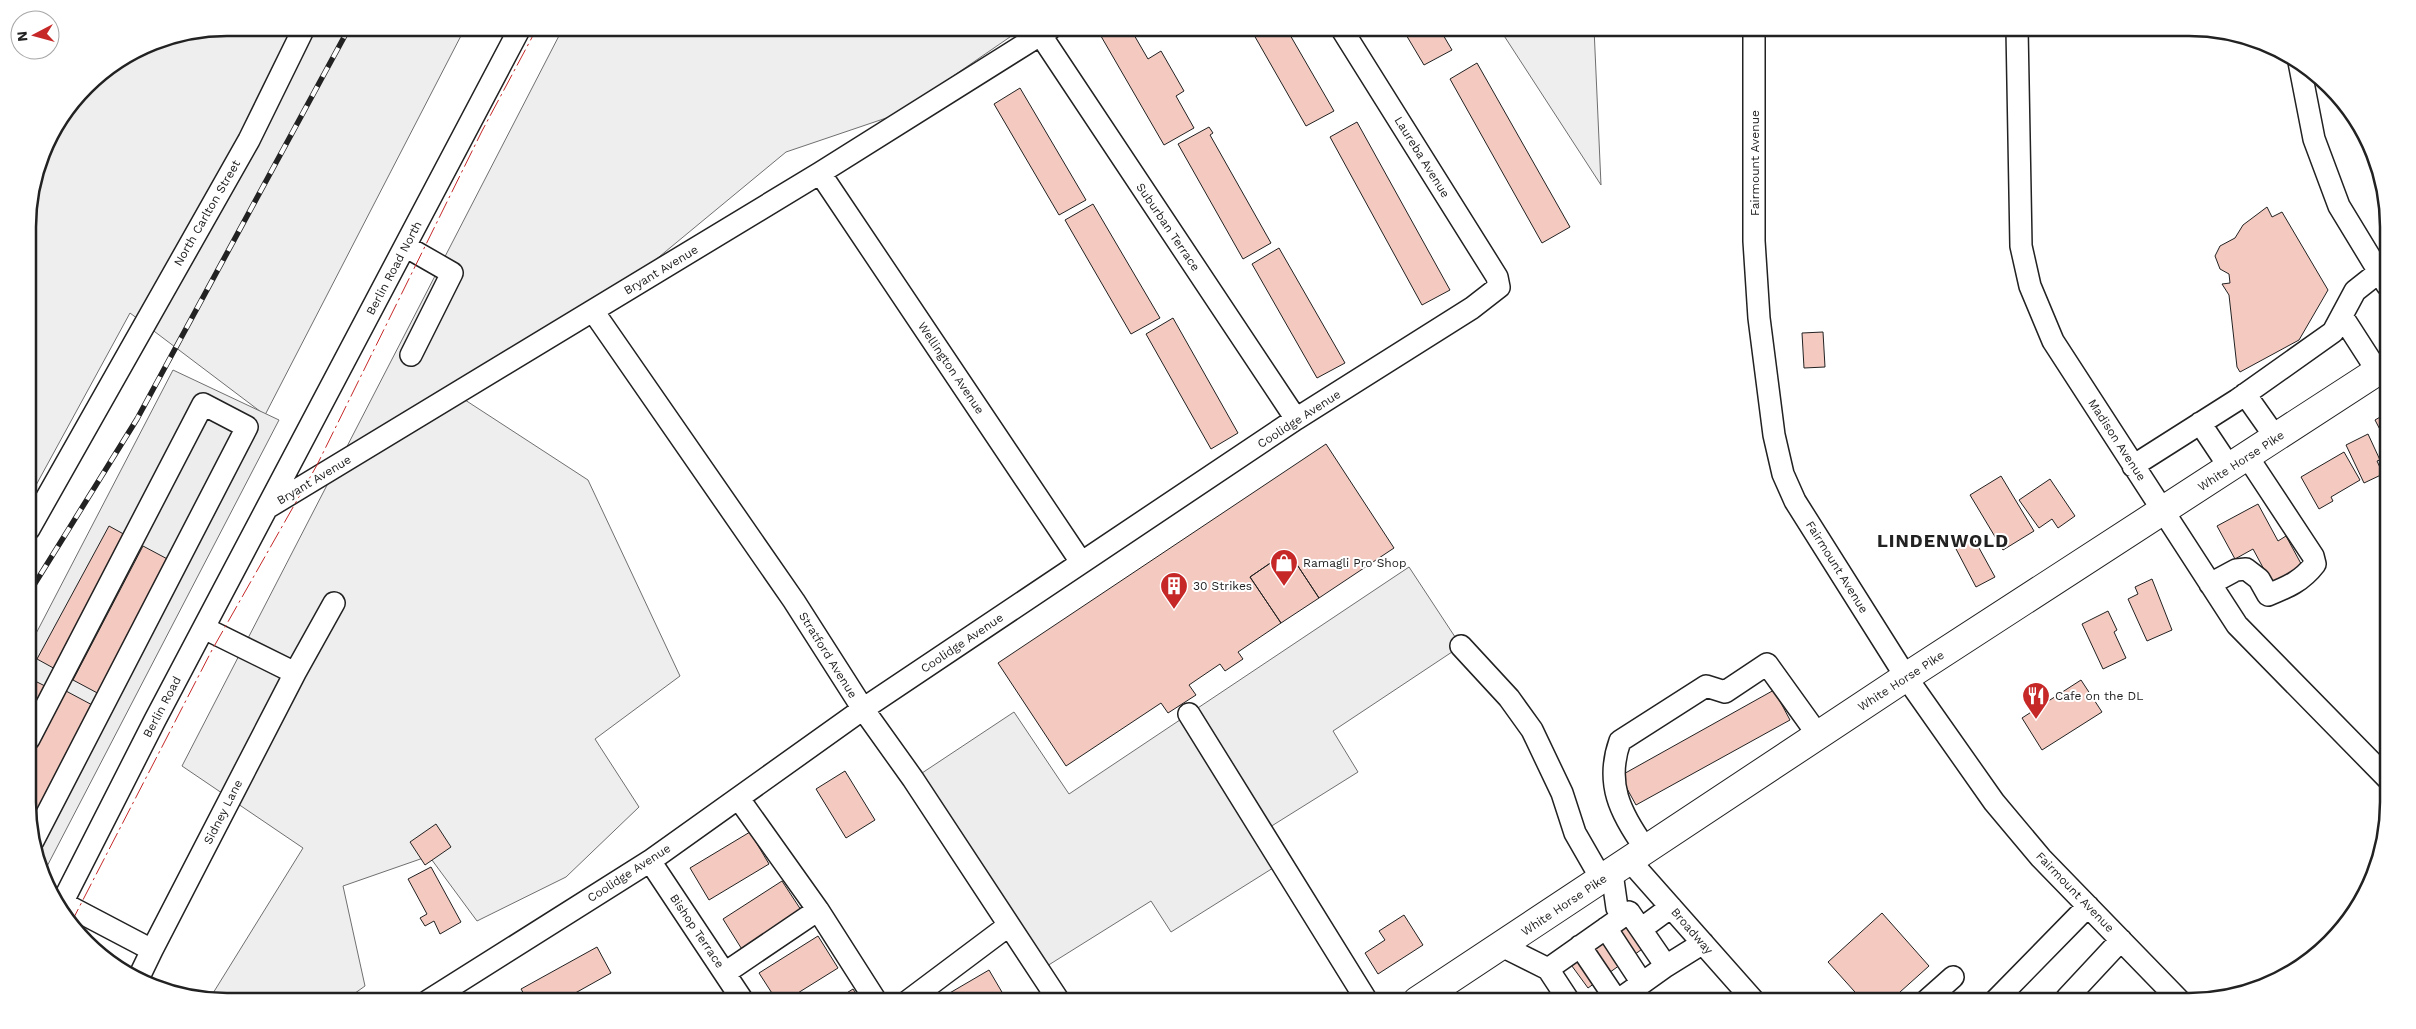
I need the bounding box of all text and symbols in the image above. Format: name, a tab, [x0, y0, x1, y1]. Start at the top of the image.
north arrow	[10, 10, 60, 60]
text: N	[14, 30, 31, 42]
street label: Fairmount Avenue	[1748, 110, 1762, 216]
street label: Laureba Avenue	[1391, 114, 1453, 200]
street label: North Carlton Street	[171, 157, 243, 269]
street label: Suburban Terrace	[1133, 180, 1203, 274]
street label: Berlin Road North	[363, 219, 425, 317]
street label: Bryant Avenue	[621, 242, 701, 298]
street label: Wellington Avenue	[915, 319, 987, 417]
street label: Coolidge Avenue	[1255, 387, 1343, 451]
street label: Madison Avenue	[2085, 396, 2149, 484]
street label: White Horse Pike	[2195, 428, 2287, 494]
street label: Bryant Avenue	[274, 452, 354, 508]
street label: Fairmount Avenue	[1803, 518, 1871, 616]
district label: LINDENWOLD	[1877, 530, 2009, 551]
shop icon: Ramagli Pro Shop	[1269, 548, 1299, 587]
place label: Ramagli Pro Shop	[1303, 556, 1407, 570]
building icon: 30 Strikes	[1159, 571, 1189, 610]
place label: 30 Strikes	[1193, 579, 1252, 593]
street label: Stratford Avenue	[796, 609, 860, 701]
street label: Coolidge Avenue	[918, 610, 1006, 676]
street label: White Horse Pike	[1855, 648, 1947, 714]
street label: Berlin Road	[140, 674, 184, 740]
restaurant icon: Cafe on the DL	[2021, 681, 2051, 720]
place label: Cafe on the DL	[2055, 689, 2143, 703]
street label: Sidney Lane	[201, 777, 245, 847]
street label: Coolidge Avenue	[585, 841, 673, 905]
street label: Fairmount Avenue	[2033, 849, 2117, 935]
street label: White Horse Pike	[1519, 871, 1609, 939]
street label: Bishop Terrace	[667, 891, 727, 971]
street label: Broadway	[1668, 905, 1716, 958]

